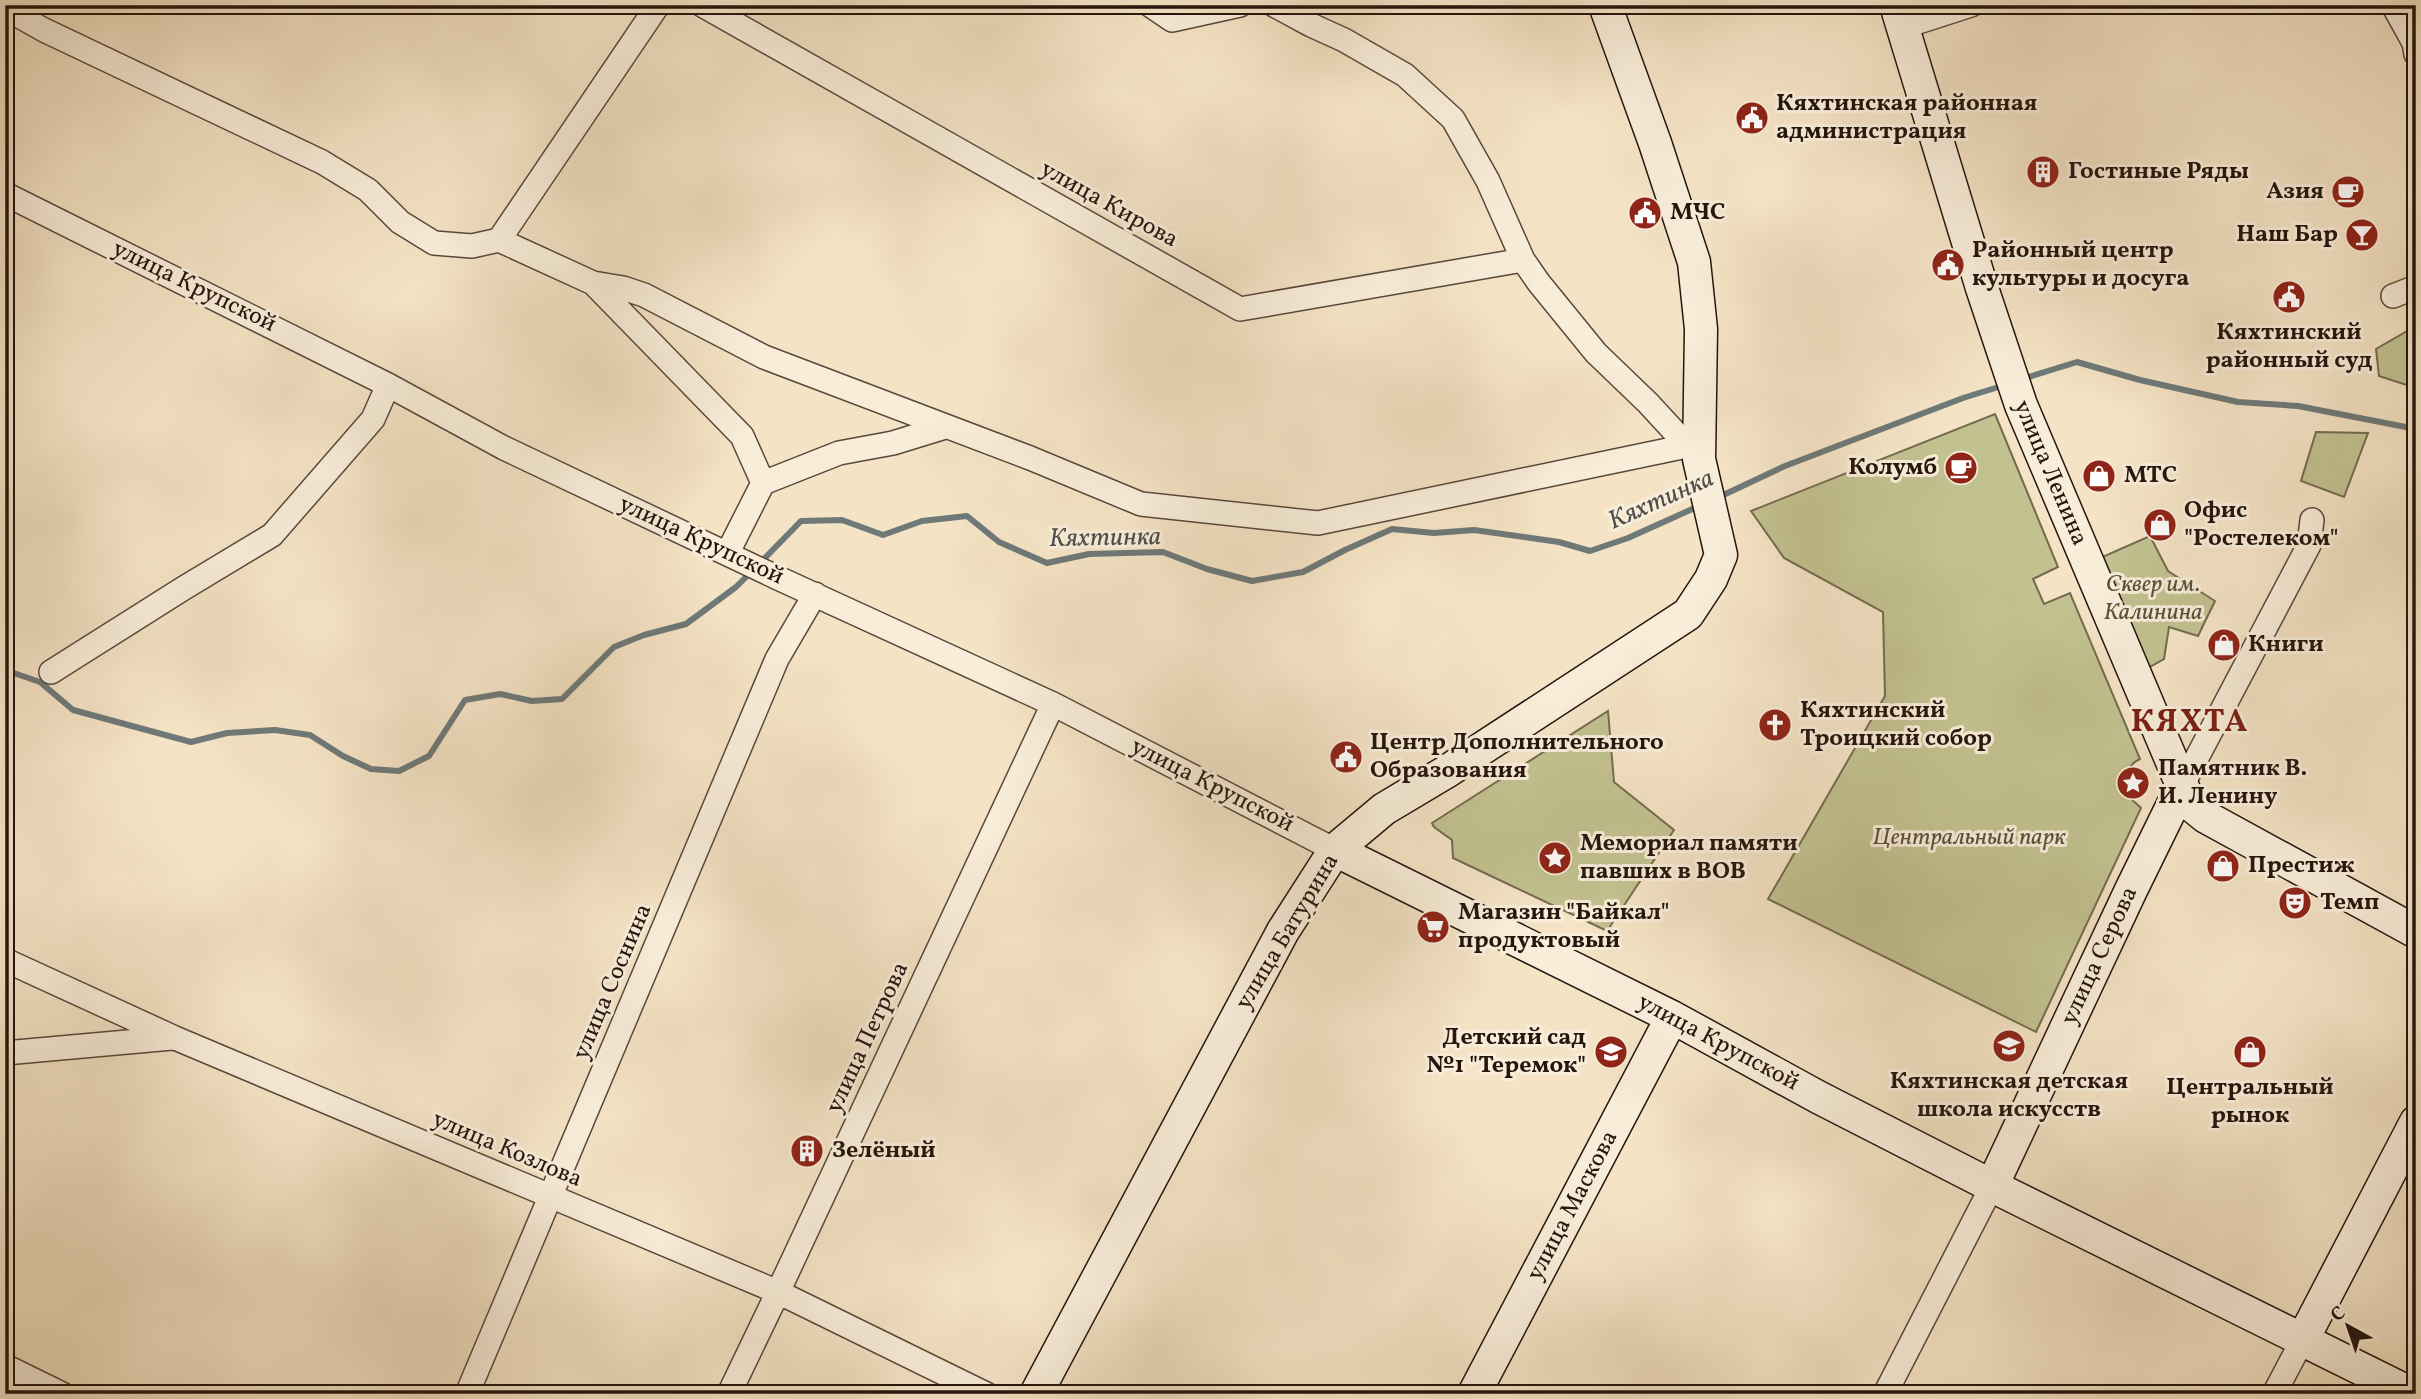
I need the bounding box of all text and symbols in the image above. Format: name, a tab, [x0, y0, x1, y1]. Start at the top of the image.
place label: Кяхтинская районная администрация	[1776, 87, 2038, 149]
public building icon: Кяхтинская районная администрация	[1733, 99, 1771, 137]
street label: улица Кирова	[1034, 153, 1184, 257]
building icon: Гостиные Ряды	[2024, 153, 2062, 191]
place label: Гостиные Ряды	[2068, 155, 2249, 189]
cafe icon: Азия	[2329, 173, 2367, 211]
place label: Азия	[2266, 175, 2324, 209]
public building icon: МЧС	[1626, 194, 1664, 232]
place label: МЧС	[1670, 196, 1726, 230]
bar icon: Наш Бар	[2343, 216, 2381, 254]
place label: Наш Бар	[2236, 218, 2338, 252]
street label: улица Крупской	[106, 233, 282, 341]
place label: Районный центр культуры и досуга	[1972, 234, 2189, 296]
public building icon: Районный центр культуры и досуга	[1929, 246, 1967, 284]
public building icon: Кяхтинский районный суд	[2270, 278, 2308, 316]
place label: Кяхтинский районный суд	[2205, 316, 2373, 378]
street label: улица Ленина	[2004, 395, 2096, 551]
cafe icon: Колумб	[1942, 449, 1980, 487]
place label: Колумб	[1848, 451, 1937, 485]
shop icon: МТС	[2080, 457, 2118, 495]
place label: МТС	[2124, 459, 2177, 493]
water label: Кяхтинка	[1602, 461, 1720, 539]
street label: улица Крупской	[613, 488, 789, 594]
place label: Офис "Ростелеком"	[2184, 494, 2339, 556]
shop icon: Офис "Ростелеком"	[2141, 506, 2179, 544]
water label: Кяхтинка	[1048, 519, 1162, 557]
park label: Сквер им. Калинина	[2103, 568, 2203, 630]
shop icon: Книги	[2205, 626, 2243, 664]
place label: Книги	[2248, 628, 2324, 662]
place label: Кяхтинский Троицкий собор	[1800, 694, 1992, 756]
district label: КЯХТА	[2131, 701, 2249, 745]
church icon: Кяхтинский Троицкий собор	[1756, 706, 1794, 744]
place label: Центр Дополнительного Образования	[1370, 726, 1664, 788]
street label: улица Крупской	[1125, 730, 1299, 842]
public building icon: Центр Дополнительного Образования	[1327, 738, 1365, 776]
place label: Памятник В. И. Ленину	[2158, 752, 2307, 814]
place icon: Памятник В. И. Ленину	[2114, 764, 2152, 802]
park label: Центральный парк	[1873, 821, 2066, 855]
place label: Мемориал памяти павших в ВОВ	[1580, 827, 1798, 889]
place icon: Мемориал памяти павших в ВОВ	[1536, 839, 1574, 877]
street label: улица Батурина	[1228, 847, 1348, 1017]
shop icon: Престиж	[2204, 847, 2242, 885]
place label: Престиж	[2248, 849, 2355, 883]
street label: улица Серова	[2053, 881, 2147, 1031]
theatre icon: Темп	[2276, 884, 2314, 922]
place label: Темп	[2320, 886, 2379, 920]
place label: Магазин "Байкал" продуктовый	[1458, 896, 1670, 958]
street label: улица Соснина	[565, 899, 661, 1065]
supermarket icon: Магазин "Байкал" продуктовый	[1414, 908, 1452, 946]
street label: улица Петрова	[818, 957, 918, 1119]
street label: улица Крупской	[1631, 986, 1805, 1100]
place label: Детский сад №1 "Теремок"	[1427, 1021, 1586, 1083]
school or university icon: Кяхтинская детская школа искусств	[1990, 1027, 2028, 1065]
school or university icon: Детский сад №1 "Теремок"	[1592, 1033, 1630, 1071]
shop icon: Центральный рынок	[2231, 1033, 2269, 1071]
place label: Кяхтинская детская школа искусств	[1890, 1065, 2128, 1127]
place label: Центральный рынок	[2166, 1071, 2334, 1133]
street label: улица Козлова	[427, 1103, 587, 1197]
street label: улица Маскова	[1519, 1125, 1627, 1287]
building icon: Зелёный	[788, 1132, 826, 1170]
place label: Зелёный	[832, 1134, 936, 1168]
north arrow	[2312, 1290, 2382, 1360]
text: С	[2325, 1301, 2351, 1328]

